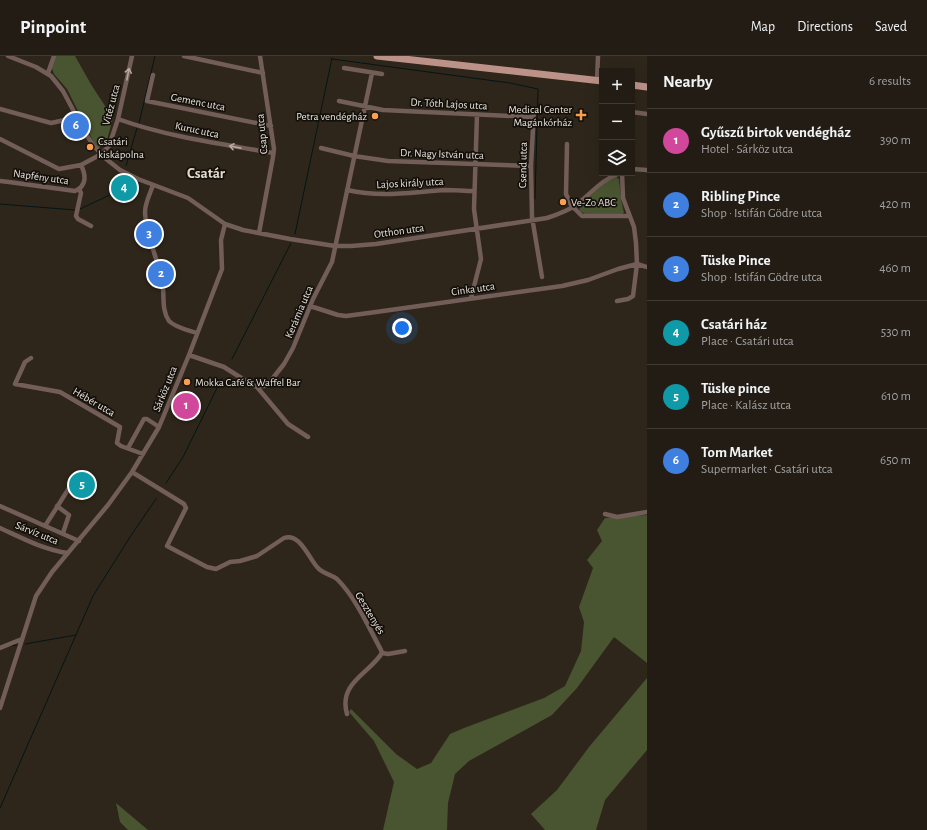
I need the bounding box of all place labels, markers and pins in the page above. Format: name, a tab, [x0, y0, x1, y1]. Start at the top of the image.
place label: Medical Center Magánkórház	[508, 104, 572, 128]
marker: Medical Center Magánkórház	[575, 109, 587, 121]
pin: 6	[63, 111, 89, 141]
place label: Petra vendégház	[296, 111, 367, 122]
marker: Petra vendégház	[370, 111, 380, 121]
place label: Csatári kiskápolna	[98, 136, 144, 160]
marker: Csatári kiskápolna	[85, 142, 95, 152]
pin: 4	[111, 173, 137, 203]
marker: Ve-Zo ABC	[558, 197, 568, 207]
place label: Ve-Zo ABC	[571, 197, 616, 208]
pin: 3	[136, 219, 162, 249]
pin: 2	[148, 259, 174, 289]
marker: Mokka Café & Waffel Bar	[182, 377, 192, 387]
place label: Mokka Café & Waffel Bar	[195, 377, 301, 388]
pin: 1	[173, 391, 199, 421]
pin: 5	[69, 470, 95, 500]

